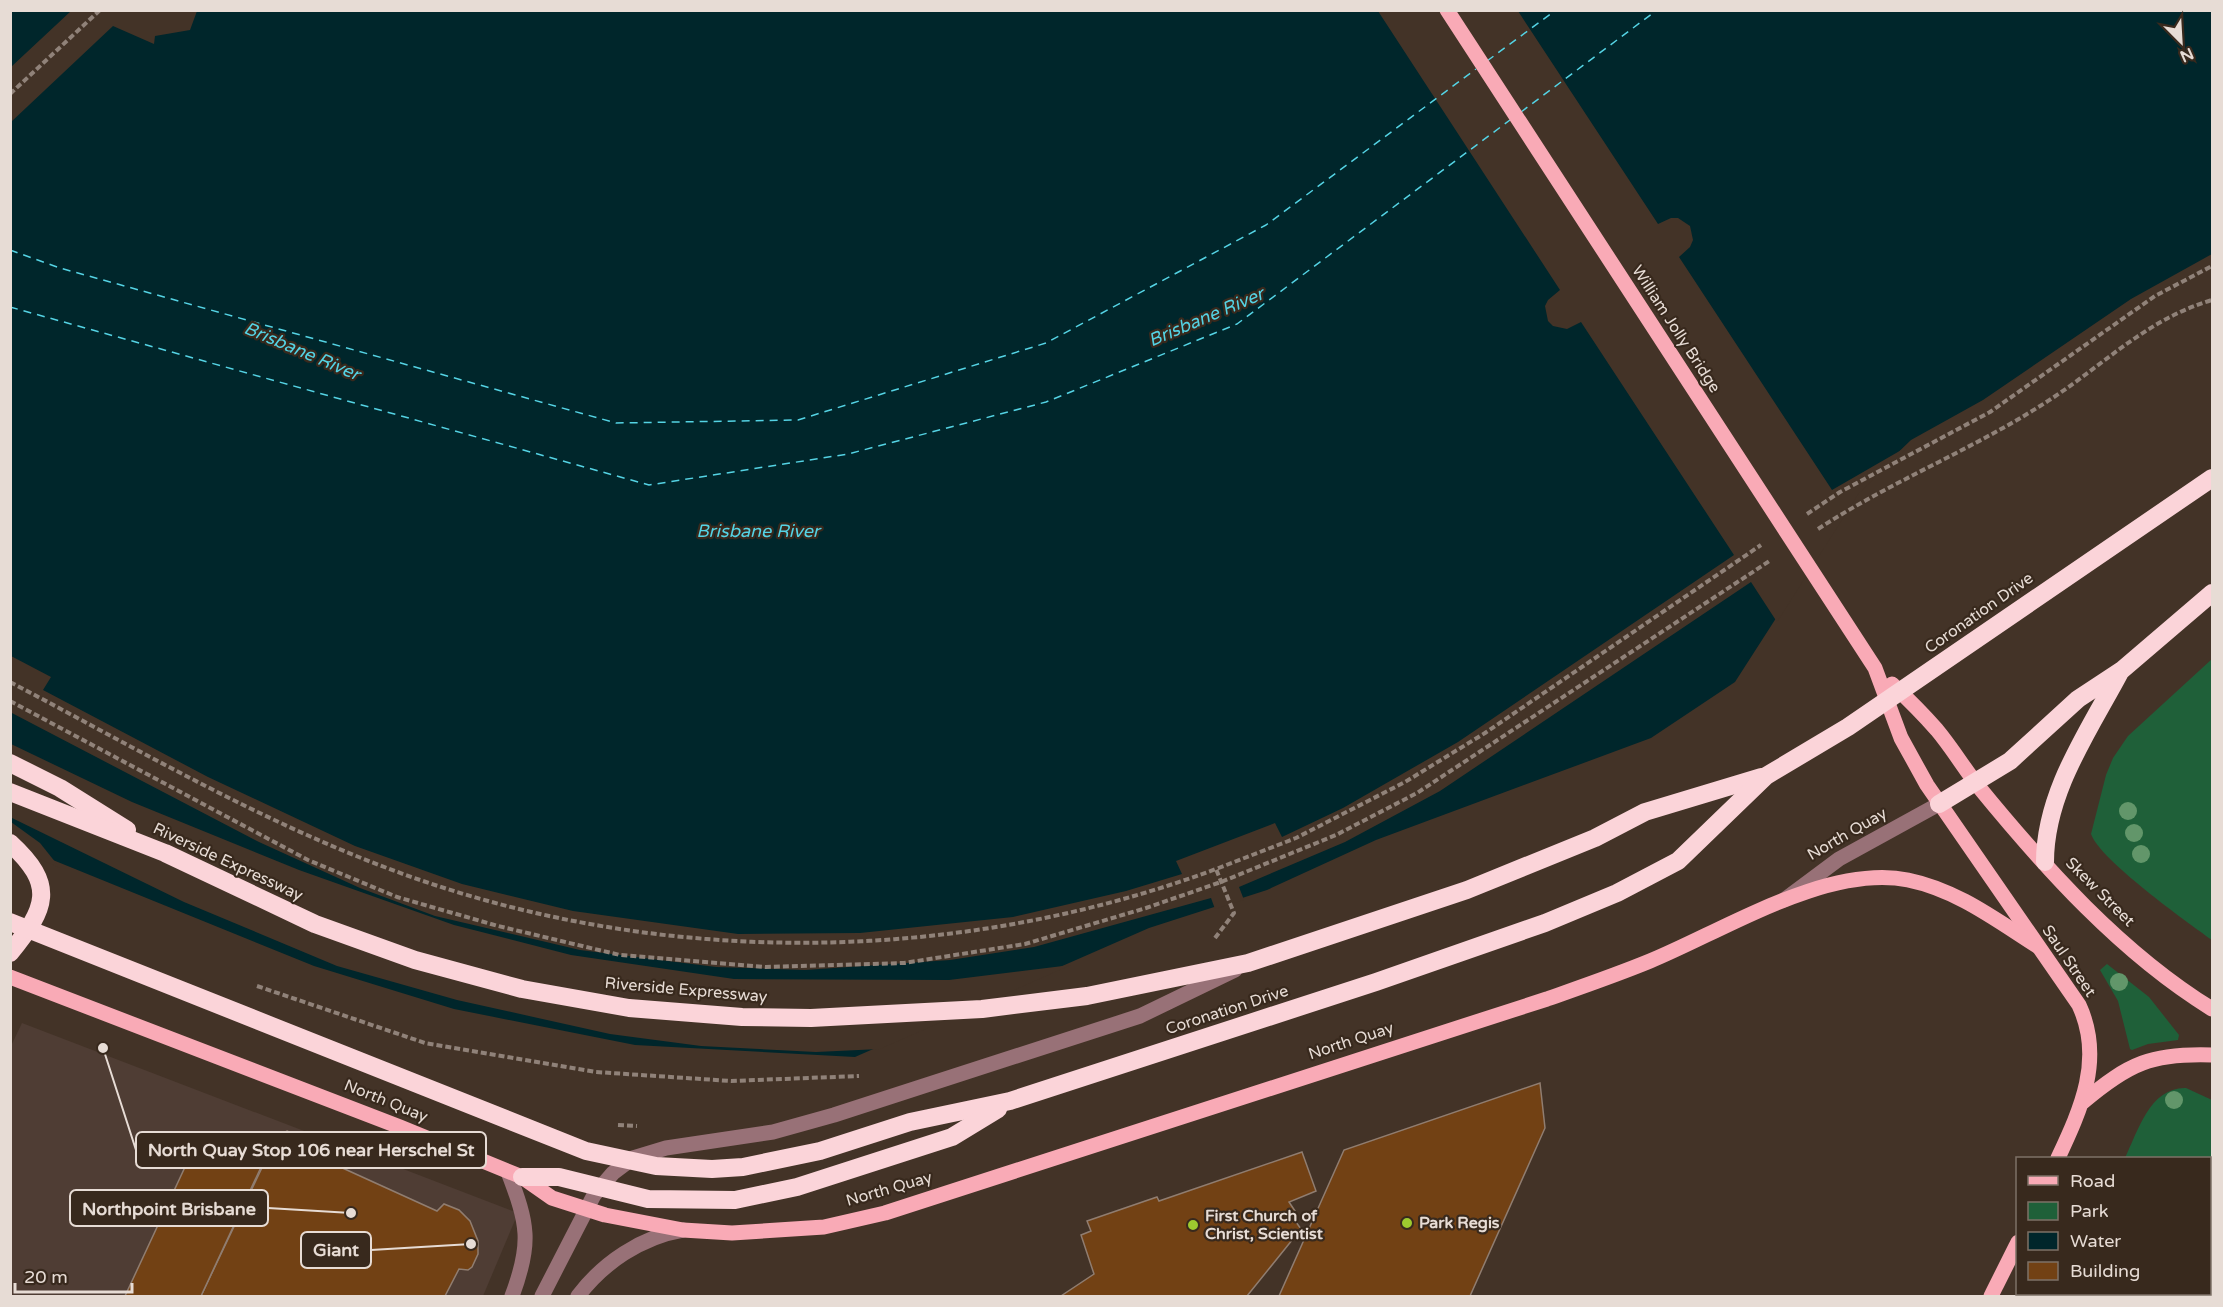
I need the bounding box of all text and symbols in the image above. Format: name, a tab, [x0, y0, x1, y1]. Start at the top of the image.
north arrow	[2151, 12, 2211, 72]
text: N	[2177, 43, 2197, 67]
street label: William Jolly Bridge	[1627, 261, 1725, 397]
water label: Brisbane River	[1145, 282, 1269, 351]
water label: Brisbane River	[241, 317, 365, 386]
water label: Brisbane River	[696, 520, 822, 542]
street label: Coronation Drive	[1921, 568, 2037, 658]
street label: North Quay	[1804, 803, 1891, 865]
street label: Riverside Expressway	[150, 818, 307, 906]
street label: Skew Street	[2061, 853, 2139, 931]
street label: Saul Street	[2038, 921, 2100, 1001]
street label: Riverside Expressway	[604, 973, 769, 1007]
street label: Coronation Drive	[1163, 981, 1291, 1039]
street label: North Quay	[1306, 1018, 1397, 1064]
street label: North Quay	[341, 1075, 431, 1127]
callout: North Quay Stop 106 near Herschel St	[136, 1132, 486, 1168]
text: North Quay Stop 106 near Herschel St	[148, 1139, 474, 1161]
legend	[2016, 1157, 2211, 1295]
street label: North Quay	[844, 1167, 935, 1211]
text: Road	[2070, 1170, 2115, 1192]
callout: Northpoint Brisbane	[70, 1190, 268, 1226]
text: Northpoint Brisbane	[82, 1198, 256, 1220]
text: Park	[2070, 1200, 2109, 1222]
place label: First Church of Christ, Scientist	[1205, 1206, 1324, 1244]
place label: Park Regis	[1419, 1213, 1500, 1233]
marker: Park Regis	[1400, 1216, 1414, 1230]
marker: First Church of Christ, Scientist	[1186, 1218, 1200, 1232]
text: Water	[2070, 1230, 2121, 1252]
callout: Giant	[301, 1232, 371, 1268]
text: Giant	[313, 1239, 359, 1261]
scale bar	[15, 1256, 132, 1294]
text: Building	[2070, 1260, 2140, 1282]
text: 20 m	[24, 1266, 68, 1288]

